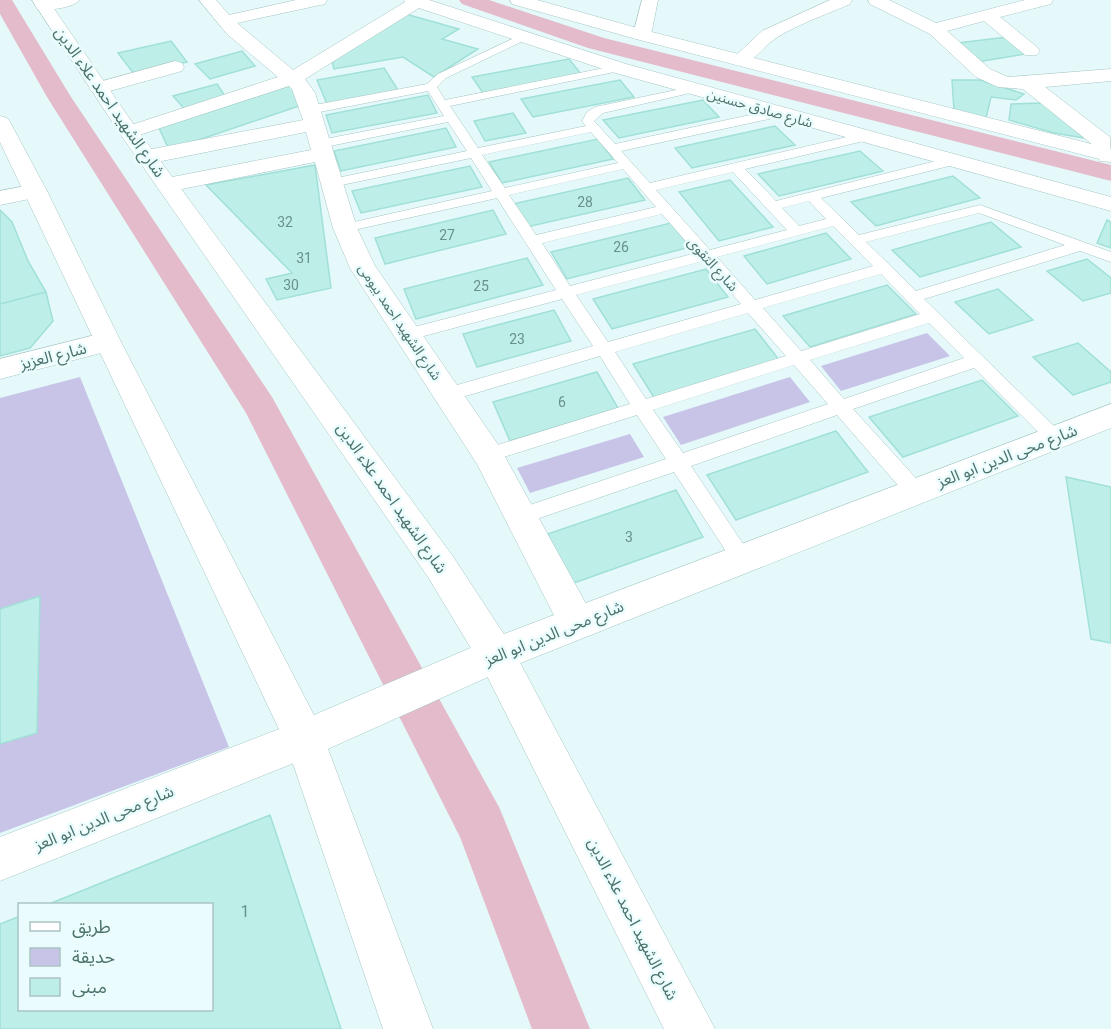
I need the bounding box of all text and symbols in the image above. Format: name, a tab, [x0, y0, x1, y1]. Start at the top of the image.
street label: شارع الشهيد احمد علاء الدين	[48, 23, 169, 183]
street label: شارع صادق حسنين	[705, 85, 815, 134]
house number: 28	[577, 194, 593, 210]
house number: 32	[277, 214, 293, 230]
house number: 27	[439, 227, 455, 243]
street label: شارع التقوى	[682, 234, 741, 296]
house number: 26	[613, 239, 629, 255]
house number: 31	[296, 250, 312, 266]
street label: شارع الشهيد احمد بيومى	[353, 261, 445, 385]
house number: 30	[283, 277, 299, 293]
house number: 25	[473, 278, 489, 294]
house number: 23	[509, 331, 525, 347]
street label: شارع العزيز	[17, 339, 89, 377]
house number: 6	[558, 394, 566, 410]
street label: شارع الشهيد احمد علاء الدين	[330, 419, 451, 579]
street label: شارع محى الدين ابو العز	[933, 420, 1081, 495]
house number: 3	[625, 529, 633, 545]
street label: شارع محى الدين ابو العز	[481, 596, 628, 673]
street label: شارع محى الدين ابو العز	[31, 781, 178, 858]
street label: شارع الشهيد احمد علاء الدين	[581, 835, 682, 1005]
house number: 1	[241, 902, 250, 921]
legend	[18, 903, 213, 1011]
text: طريق	[72, 916, 111, 938]
text: حديقة	[72, 946, 115, 967]
text: مبنى	[72, 976, 107, 998]

